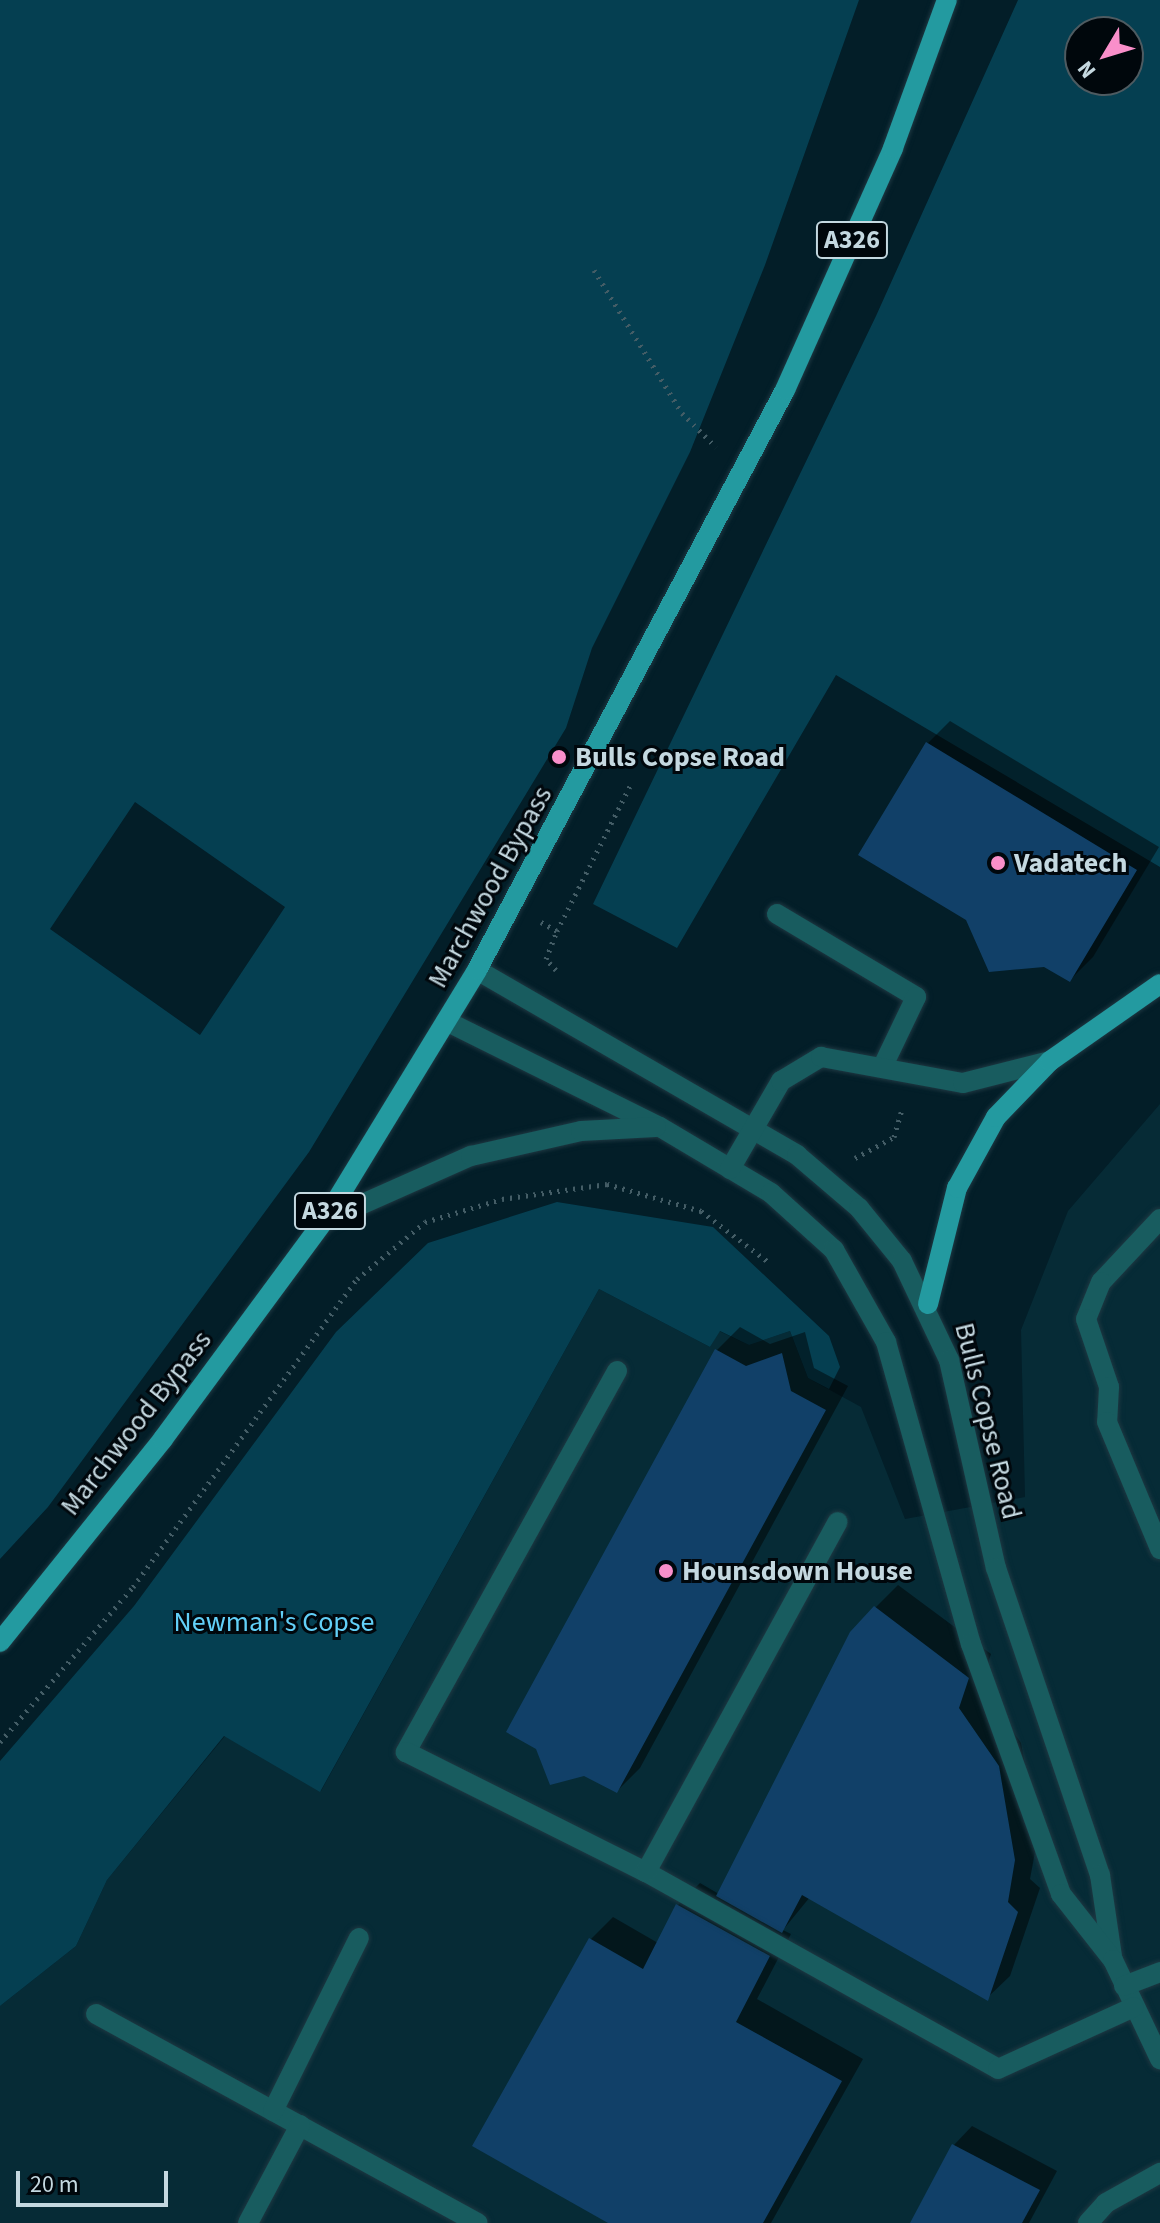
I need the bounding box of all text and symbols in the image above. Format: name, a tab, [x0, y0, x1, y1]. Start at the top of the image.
north arrow	[1064, 16, 1144, 96]
text: N	[1070, 54, 1104, 85]
road number: A326	[814, 218, 890, 262]
place label: Bulls Copse Road	[575, 740, 785, 774]
marker: Bulls Copse Road	[550, 748, 568, 766]
street label: Marchwood Bypass	[421, 780, 559, 994]
place label: Vadatech	[1014, 846, 1127, 880]
marker: Vadatech	[989, 854, 1007, 872]
road number: A326	[292, 1189, 368, 1233]
street label: Bulls Copse Road	[947, 1319, 1029, 1523]
street label: Marchwood Bypass	[53, 1324, 219, 1522]
place label: Hounsdown House	[682, 1554, 913, 1588]
marker: Hounsdown House	[657, 1562, 675, 1580]
park label: Newman's Copse	[174, 1605, 374, 1639]
scale bar	[20, 2155, 172, 2205]
text: 20 m	[30, 2167, 79, 2202]

